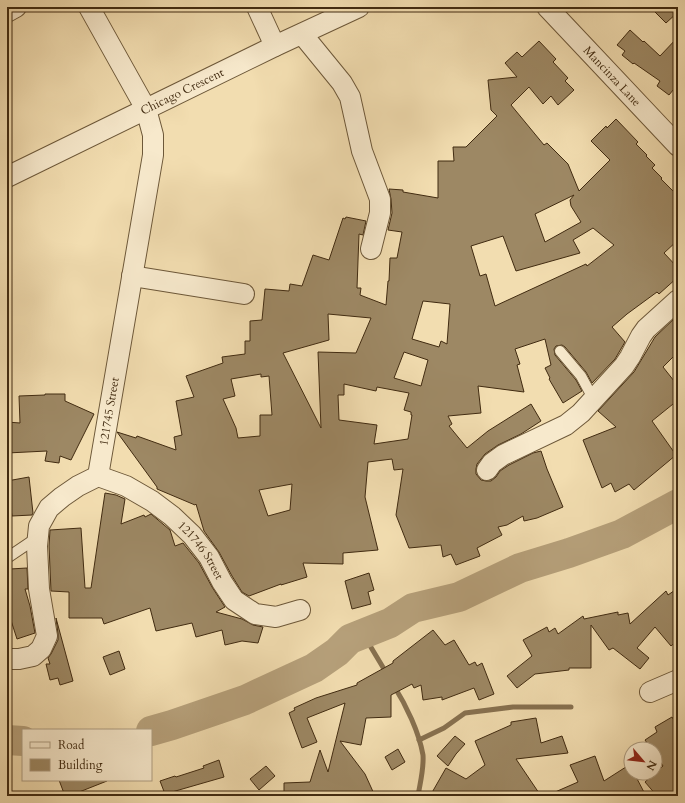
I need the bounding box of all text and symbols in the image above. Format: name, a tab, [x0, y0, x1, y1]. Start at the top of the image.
street label: Mancinza Lane	[580, 42, 645, 110]
street label: Chicago Crescent	[138, 64, 227, 119]
street label: 121745 Street	[95, 376, 123, 447]
street label: 121746 Street	[174, 518, 227, 583]
legend	[22, 729, 152, 781]
text: Road	[58, 737, 85, 753]
north arrow	[623, 741, 663, 781]
text: Building	[58, 757, 103, 773]
text: N	[642, 758, 660, 774]

